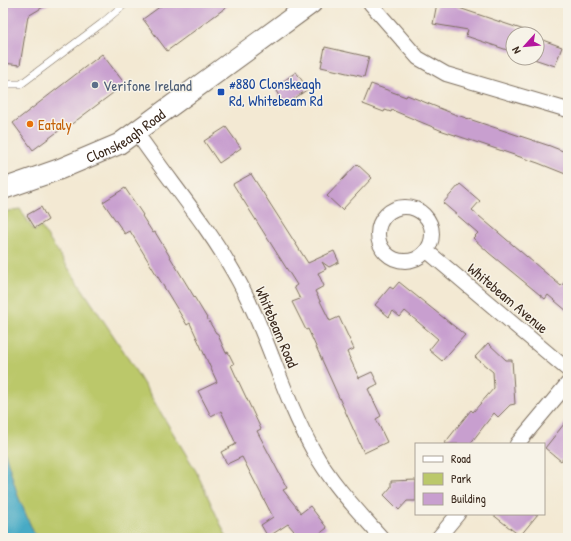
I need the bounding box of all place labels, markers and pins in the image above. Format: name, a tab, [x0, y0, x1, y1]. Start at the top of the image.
place label: #880 Clonskeagh Rd, Whitebeam Rd	[229, 73, 323, 111]
place label: Verifone Ireland	[103, 75, 192, 96]
marker: Verifone Ireland	[90, 80, 100, 90]
marker: #880 Clonskeagh Rd, Whitebeam Rd	[216, 87, 226, 97]
place label: Eataly	[38, 114, 72, 135]
marker: Eataly	[25, 119, 35, 129]

